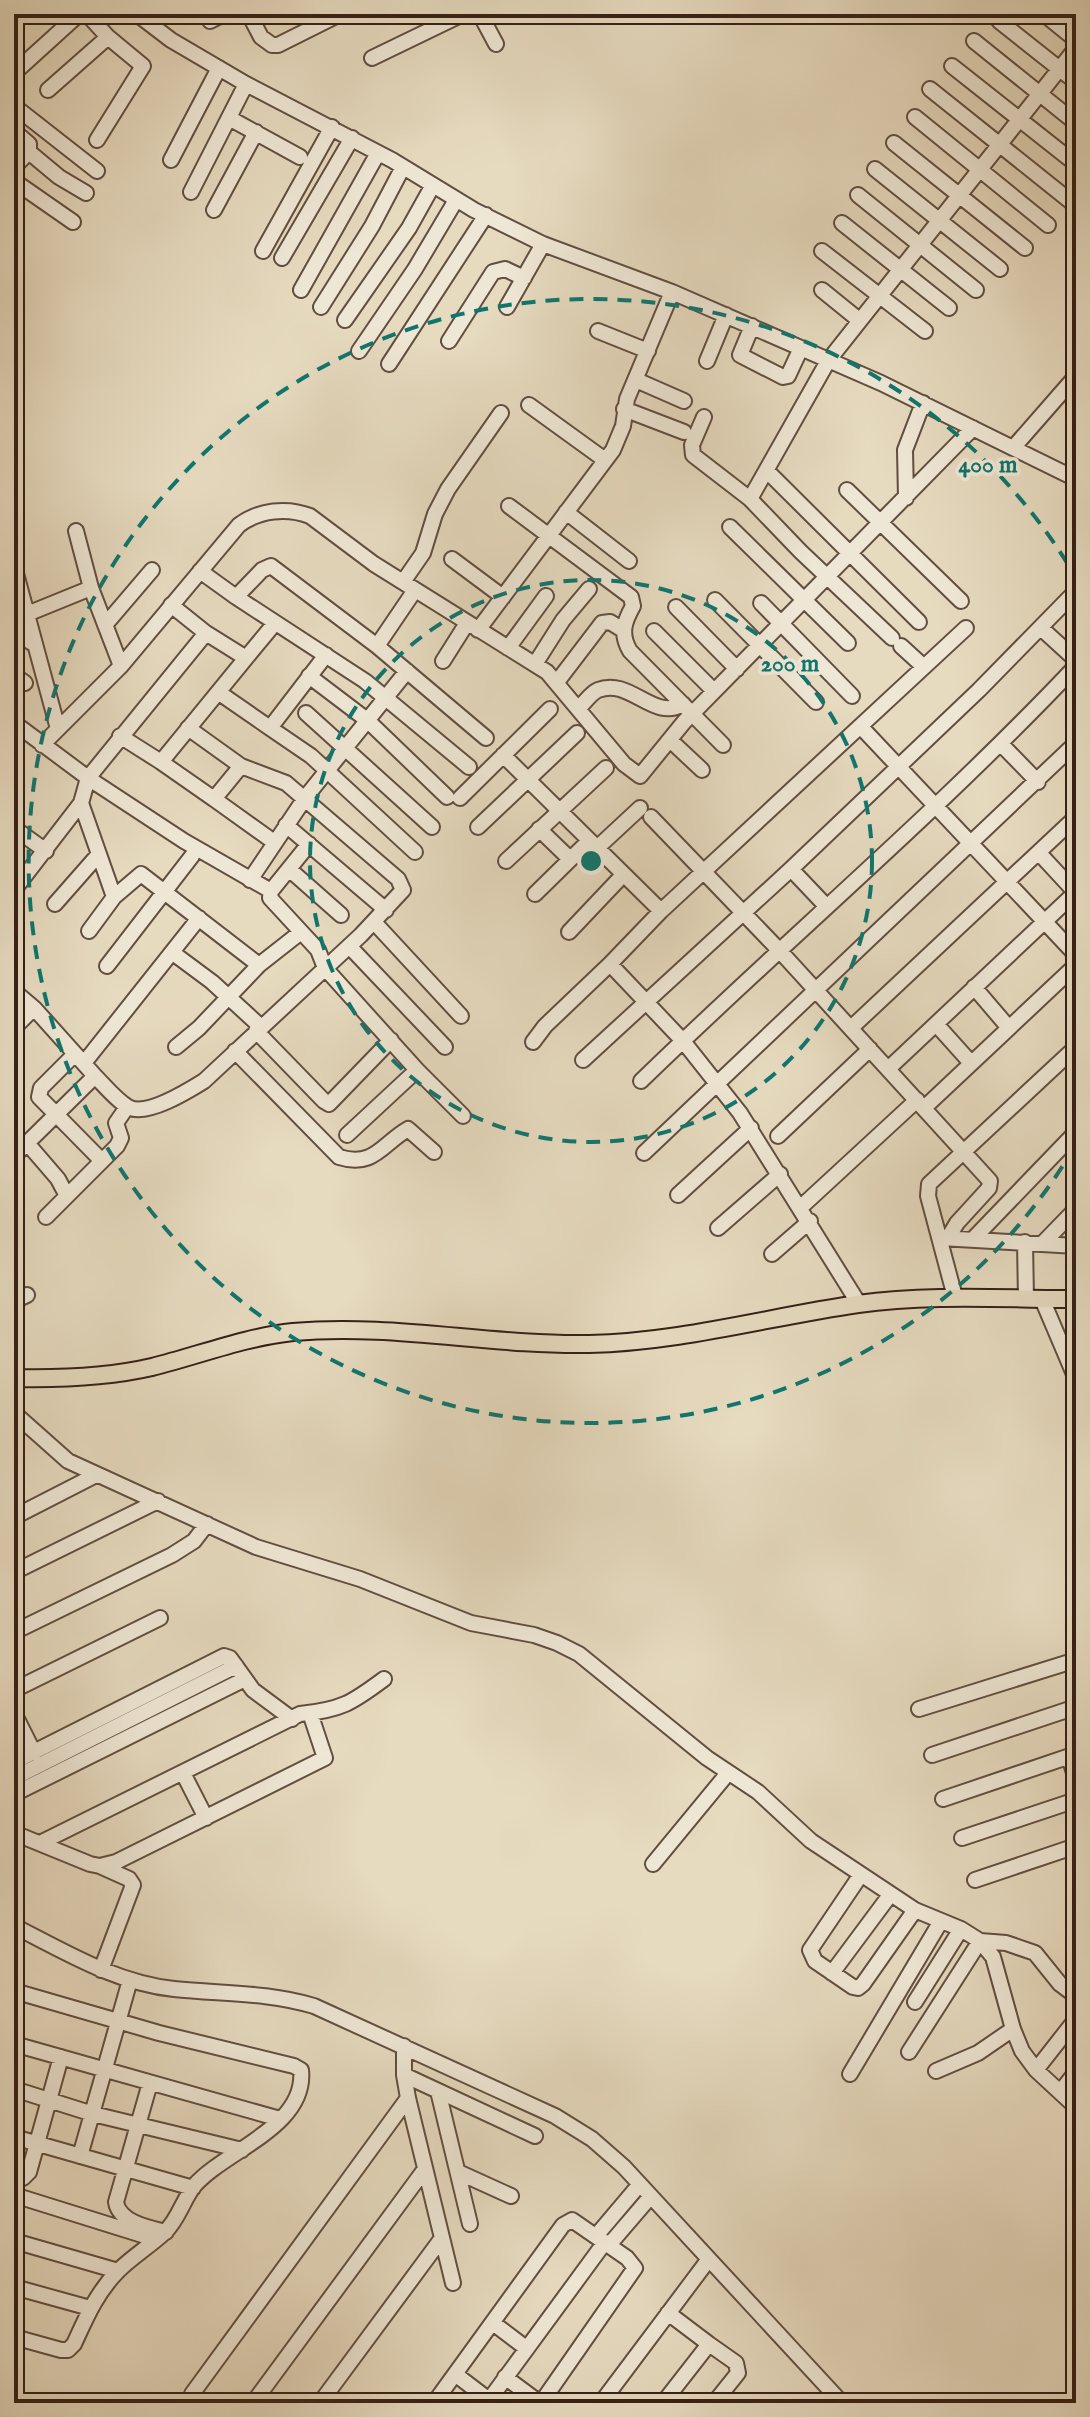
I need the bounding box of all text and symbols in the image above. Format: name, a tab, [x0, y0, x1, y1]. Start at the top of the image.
text: 400 m	[958, 450, 1018, 481]
text: 200 m	[761, 649, 820, 680]
centre of rings	[577, 847, 605, 875]

